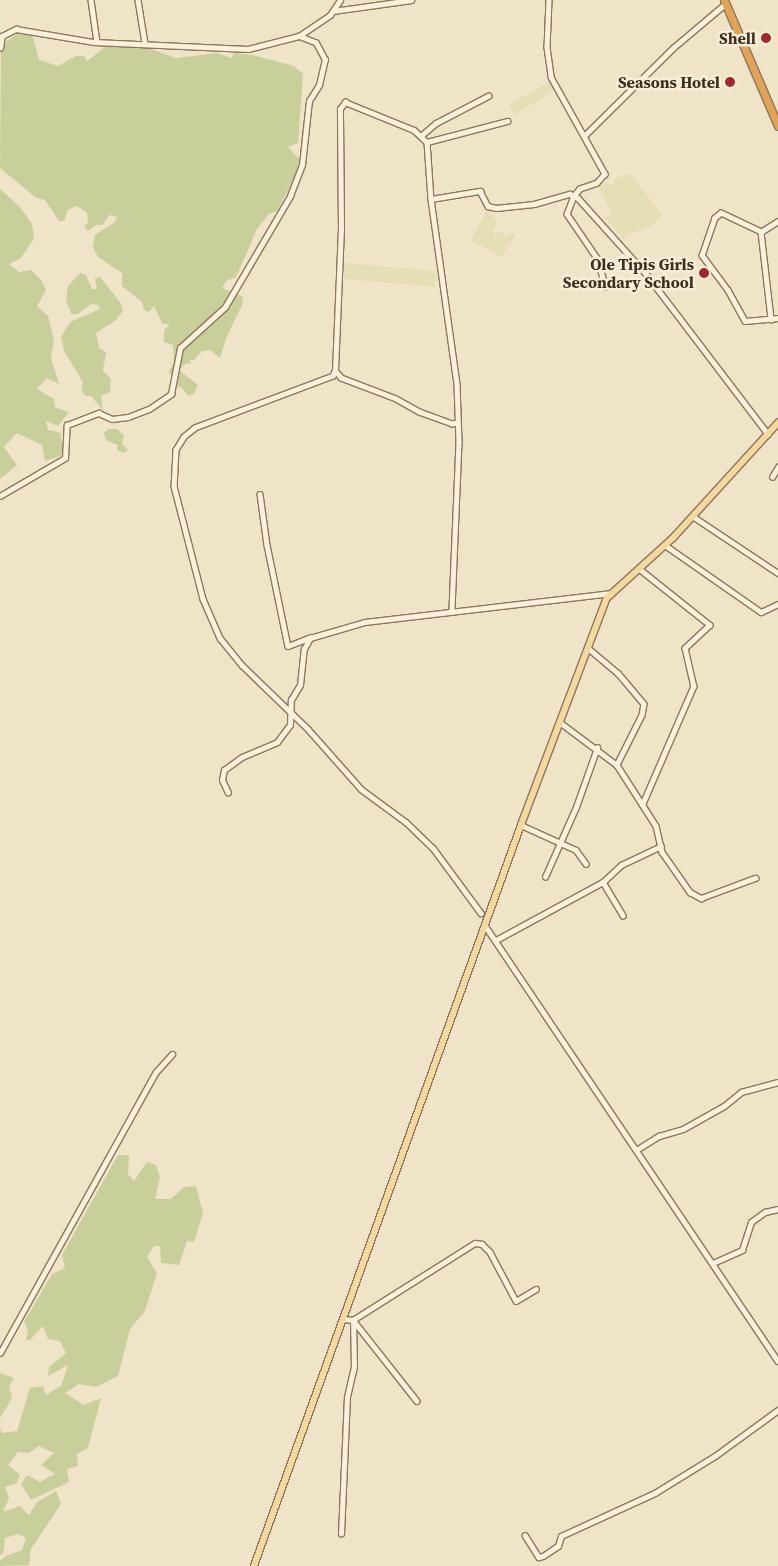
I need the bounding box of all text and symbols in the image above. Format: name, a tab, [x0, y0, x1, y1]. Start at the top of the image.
place label: Shell	[719, 28, 756, 48]
marker: Shell	[760, 32, 772, 44]
place label: Seasons Hotel	[618, 72, 720, 92]
marker: Seasons Hotel	[724, 76, 736, 88]
place label: Ole Tipis Girls Secondary School	[563, 254, 694, 292]
marker: Ole Tipis Girls Secondary School	[698, 267, 710, 279]

